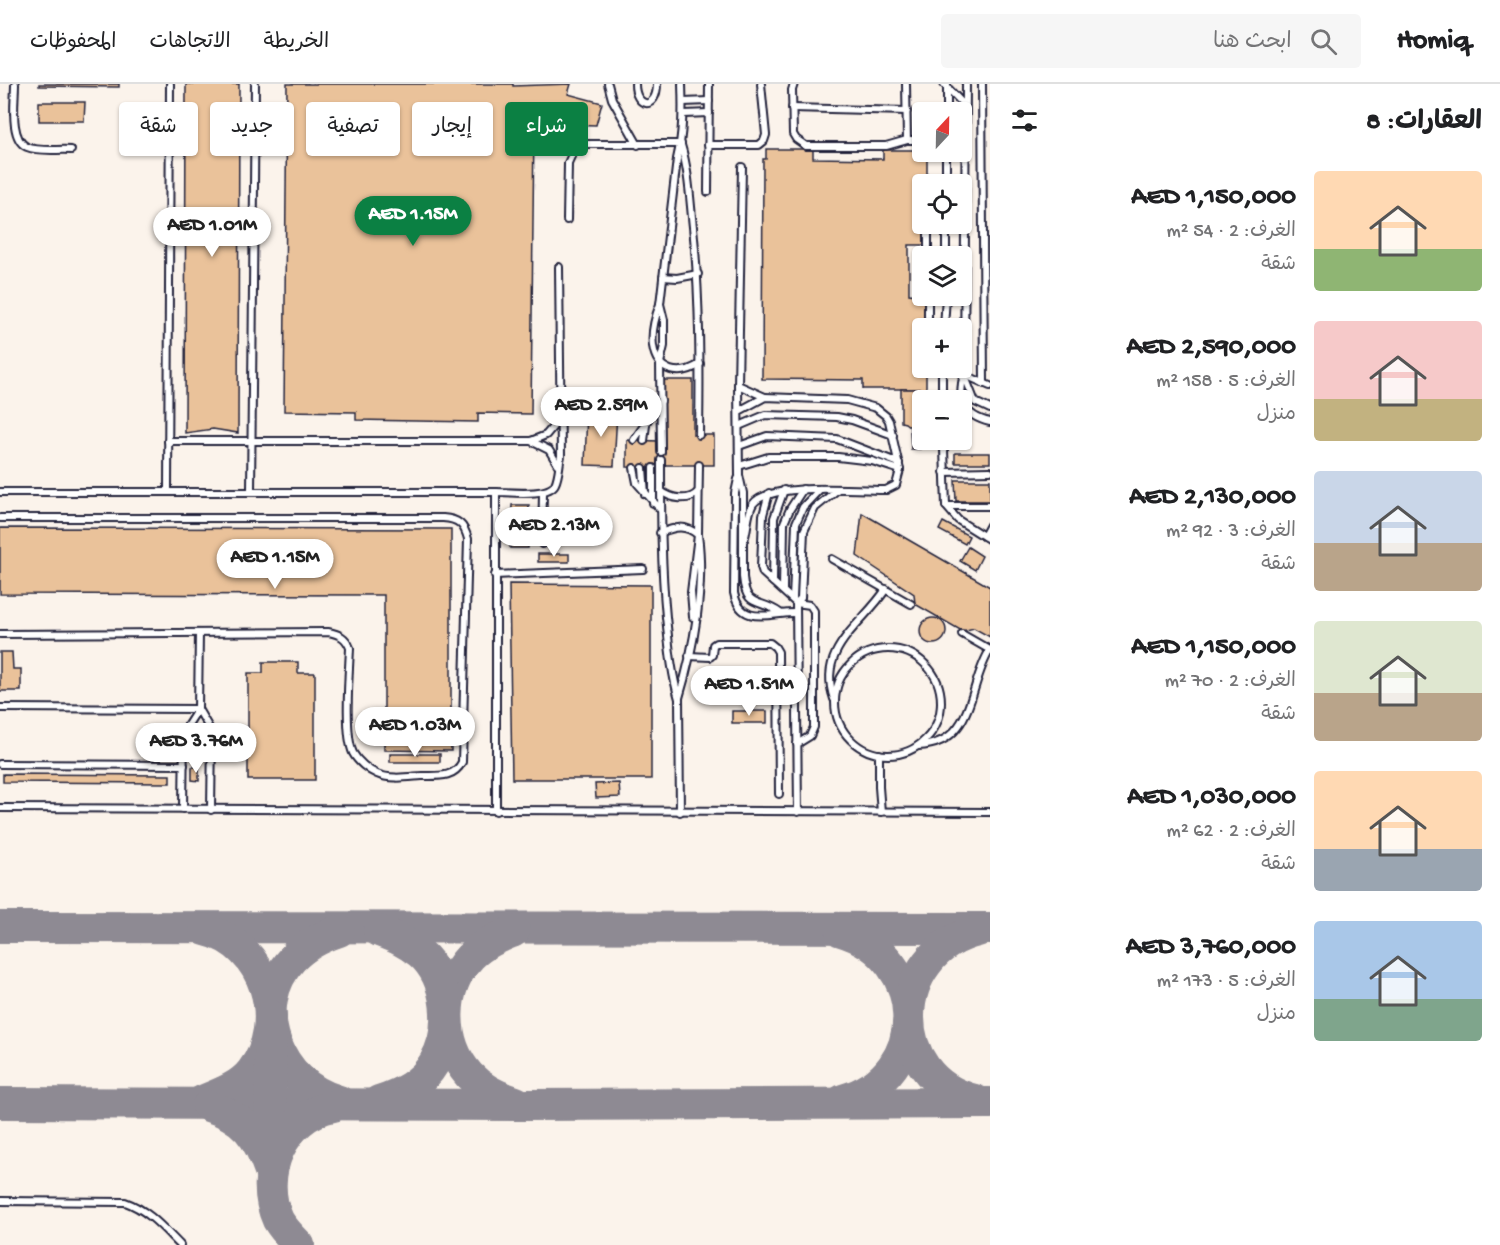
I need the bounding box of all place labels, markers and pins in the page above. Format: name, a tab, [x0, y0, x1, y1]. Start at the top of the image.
pin: AED 1.15M	[344, 196, 482, 247]
pin: AED 1.01M	[143, 207, 281, 258]
pin: AED 2.59M	[532, 387, 670, 438]
pin: AED 2.13M	[485, 507, 623, 558]
pin: AED 1.15M	[206, 539, 344, 590]
pin: AED 1.51M	[680, 666, 818, 717]
pin: AED 1.03M	[346, 707, 484, 758]
pin: AED 3.76M	[127, 723, 265, 774]

